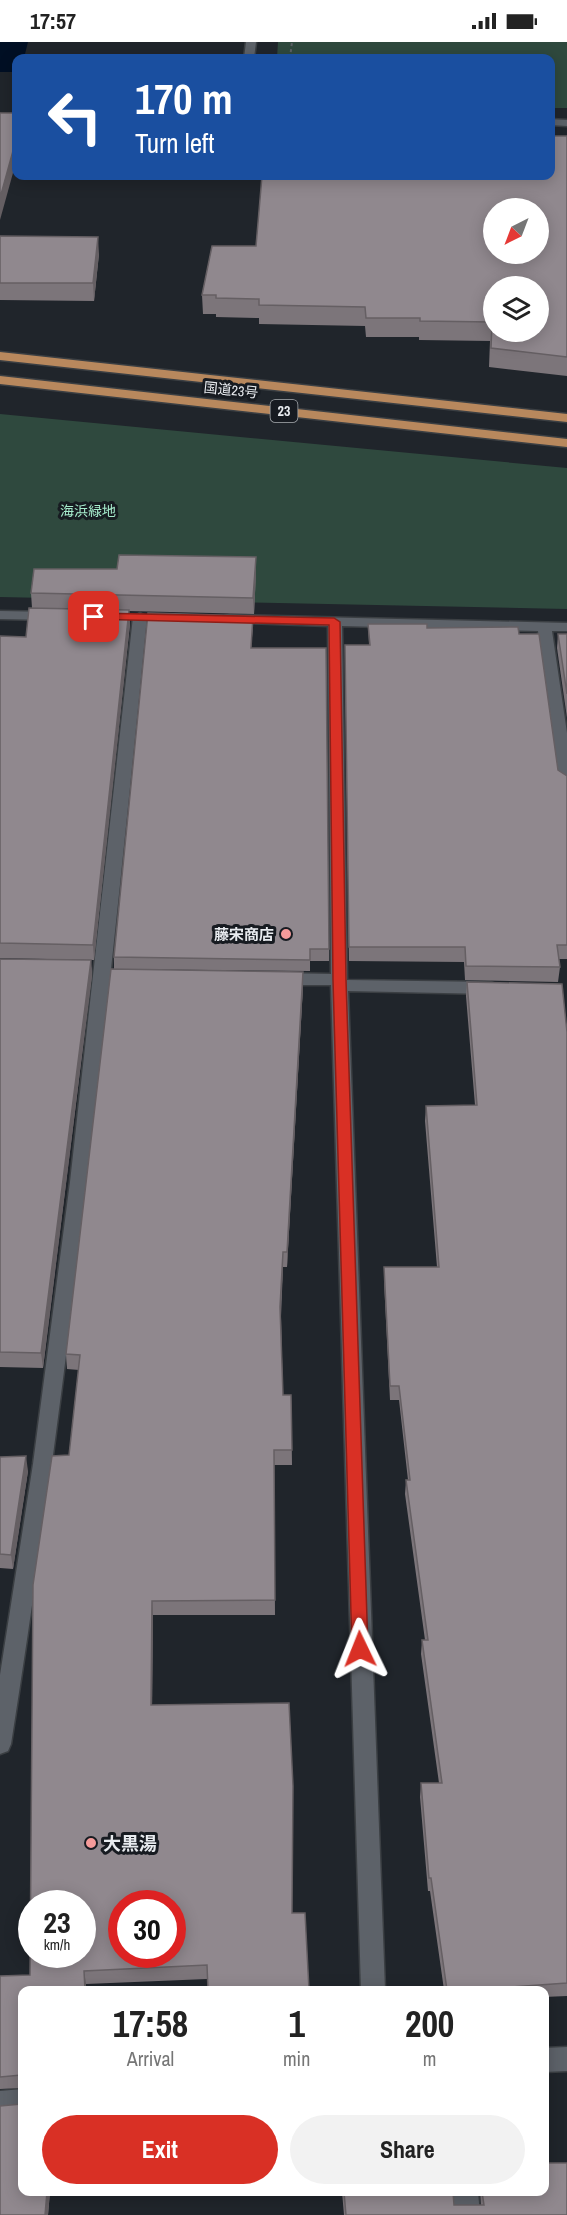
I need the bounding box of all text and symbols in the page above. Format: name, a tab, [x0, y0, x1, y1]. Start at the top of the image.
text: 17:57	[30, 6, 76, 36]
text: 170 m	[135, 71, 233, 127]
icon: left	[36, 78, 114, 156]
text: Turn left	[135, 125, 214, 161]
north arrow	[483, 198, 549, 264]
map controls	[483, 198, 549, 342]
button: layers	[483, 276, 549, 342]
street label: 国道23号	[203, 378, 259, 402]
road number: 23	[270, 400, 298, 422]
park label: 海浜緑地	[60, 502, 116, 520]
pin	[68, 591, 119, 642]
icon: arrive	[77, 600, 110, 633]
place label: 藤宋商店	[214, 924, 274, 945]
marker: 藤宋商店	[279, 927, 293, 941]
position arrow	[328, 1617, 392, 1681]
place label: 大黒湯	[103, 1831, 157, 1856]
marker: 大黒湯	[84, 1836, 98, 1850]
speed limit sign: 30	[108, 1890, 186, 1968]
text: 23	[43, 1902, 71, 1942]
text: km/h	[44, 1934, 70, 1955]
text: 17:58	[113, 2000, 188, 2048]
text: 1	[288, 2000, 305, 2048]
text: 200	[405, 2000, 454, 2048]
text: Arrival	[127, 2045, 174, 2072]
text: min	[283, 2045, 310, 2072]
text: m	[423, 2045, 436, 2072]
button: Exit	[42, 2115, 278, 2184]
button: Share	[290, 2115, 525, 2184]

